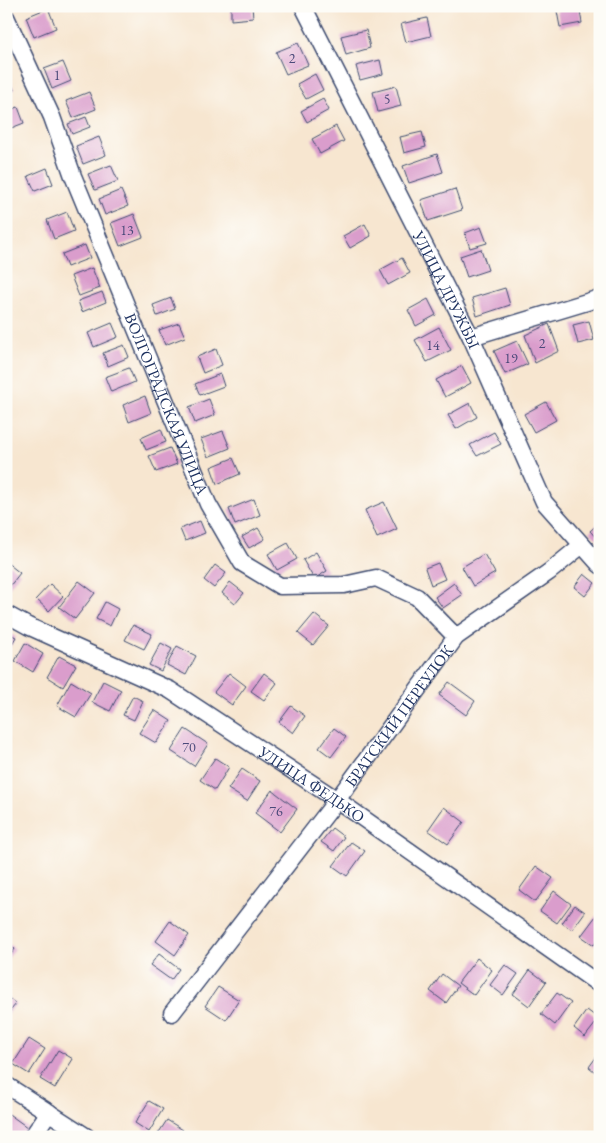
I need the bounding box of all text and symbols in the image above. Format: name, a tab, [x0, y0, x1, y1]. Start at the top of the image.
house number: 2	[289, 49, 296, 67]
house number: 1	[54, 66, 60, 84]
house number: 5	[384, 90, 390, 108]
house number: 13	[120, 221, 134, 239]
street label: УЛИЦА ДРУЖБЫ	[407, 226, 485, 352]
street label: ВОЛГОГРАДСКАЯ УЛИЦА	[120, 310, 213, 499]
house number: 2	[539, 334, 546, 352]
house number: 14	[426, 336, 440, 354]
house number: 19	[504, 349, 518, 367]
street label: БРАТСКИЙ ПЕРЕУЛОК	[340, 640, 458, 791]
house number: 70	[182, 738, 196, 756]
street label: УЛИЦА ФЕДЬКО	[254, 741, 369, 827]
house number: 76	[269, 802, 283, 820]

